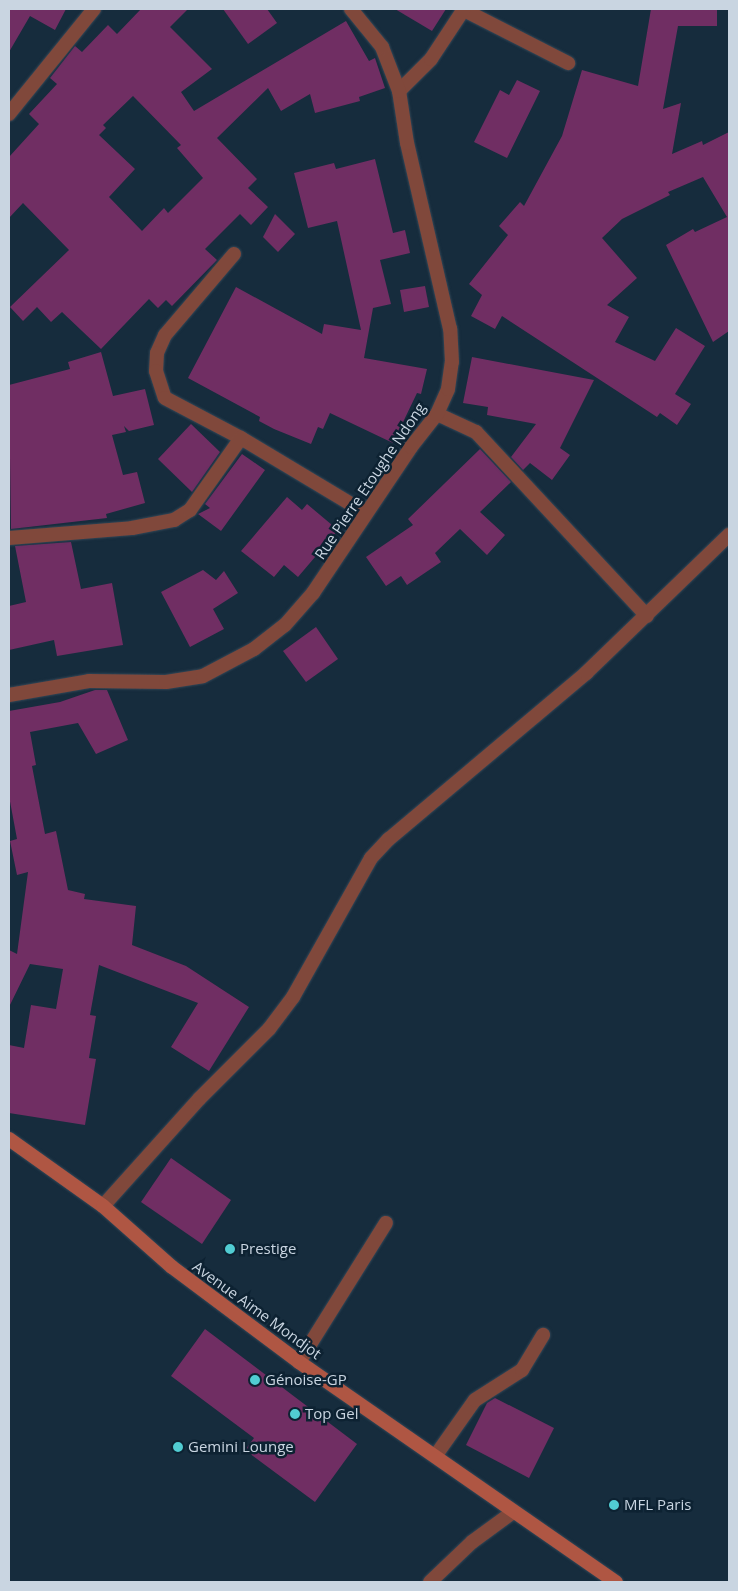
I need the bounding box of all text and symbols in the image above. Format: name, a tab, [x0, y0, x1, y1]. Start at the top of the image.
street label: Rue Pierre Etoughe Ndong	[311, 399, 429, 563]
place label: Prestige	[240, 1240, 296, 1258]
marker: Prestige	[224, 1243, 236, 1255]
street label: Avenue Aime Mondjot	[189, 1257, 325, 1363]
place label: Génoise-GP	[265, 1371, 347, 1389]
marker: Génoise-GP	[249, 1374, 261, 1386]
place label: Top Gel	[305, 1405, 358, 1423]
marker: Top Gel	[289, 1408, 301, 1420]
place label: Gemini Lounge	[188, 1438, 294, 1456]
marker: Gemini Lounge	[172, 1441, 184, 1453]
place label: MFL Paris	[624, 1496, 691, 1514]
marker: MFL Paris	[608, 1499, 620, 1511]

